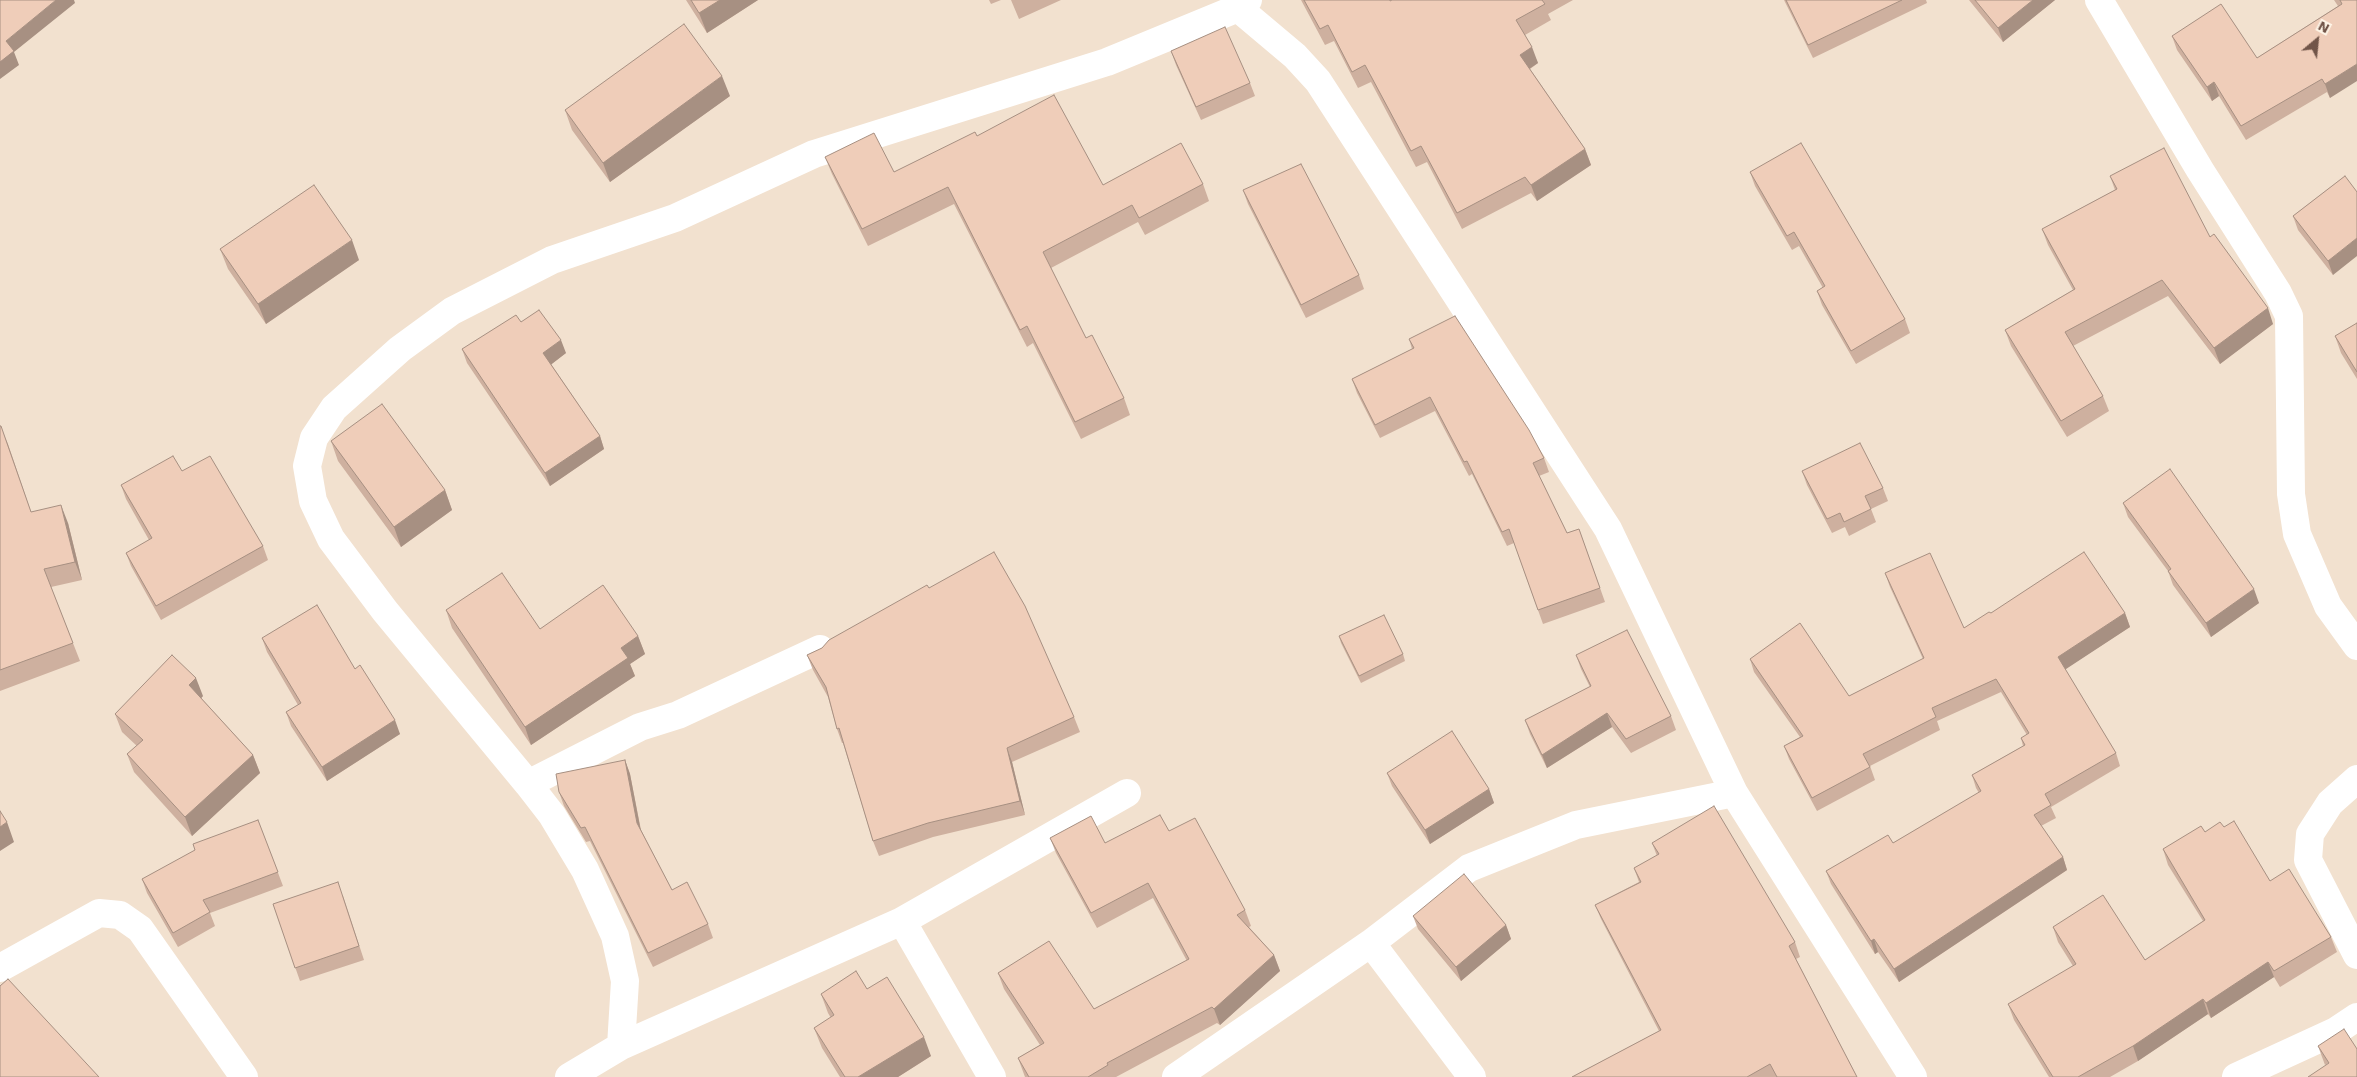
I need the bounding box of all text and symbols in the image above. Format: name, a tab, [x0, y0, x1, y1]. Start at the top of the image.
north arrow	[2292, 15, 2342, 65]
text: N	[2316, 17, 2332, 36]

